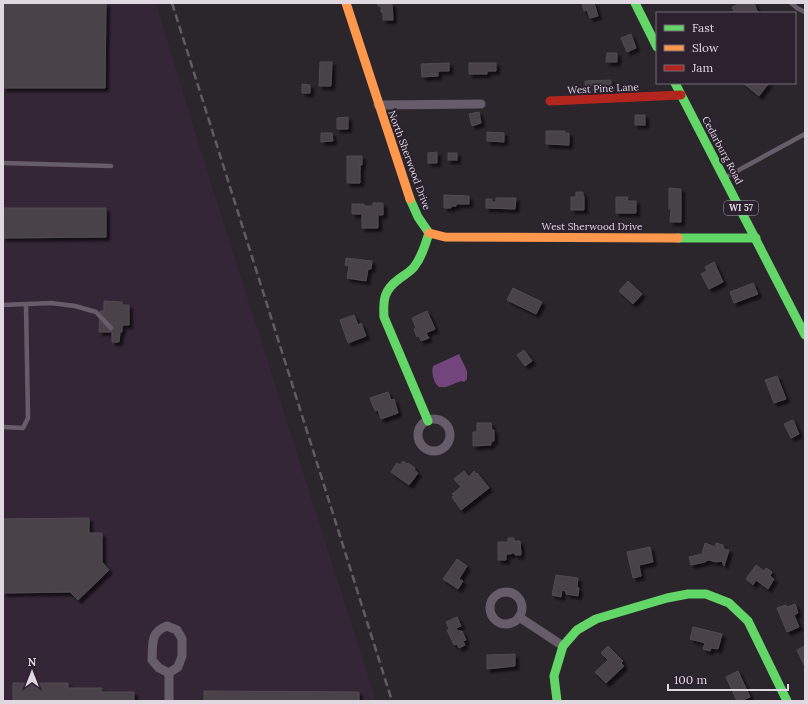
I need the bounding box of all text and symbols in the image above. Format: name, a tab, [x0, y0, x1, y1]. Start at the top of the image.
legend	[656, 12, 796, 84]
text: Fast	[692, 20, 715, 35]
text: Slow	[692, 40, 719, 55]
text: Jam	[691, 60, 713, 75]
street label: West Pine Lane	[567, 80, 640, 97]
street label: North Sherwood Drive	[385, 109, 434, 212]
street label: Cedarburg Road	[699, 114, 746, 187]
road number: WI 57	[724, 201, 758, 215]
street label: West Sherwood Drive	[542, 220, 643, 233]
north arrow	[12, 652, 52, 692]
text: N	[28, 655, 37, 669]
scale bar	[668, 666, 788, 692]
text: 100 m	[674, 672, 707, 687]

